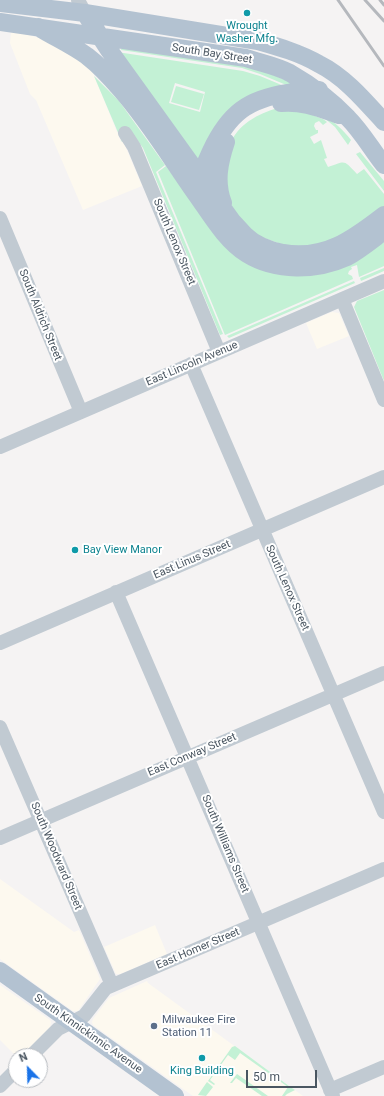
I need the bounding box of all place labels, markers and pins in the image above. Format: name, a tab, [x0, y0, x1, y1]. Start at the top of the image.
marker: Wrought Washer Mfg.	[242, 8, 252, 18]
place label: Wrought Washer Mfg.	[216, 19, 278, 45]
place label: Bay View Manor	[83, 543, 162, 557]
marker: Bay View Manor	[70, 545, 80, 555]
place label: Milwaukee Fire Station 11	[162, 1013, 235, 1039]
marker: Milwaukee Fire Station 11	[149, 1021, 159, 1031]
marker: King Building	[197, 1053, 207, 1063]
place label: King Building	[170, 1064, 234, 1078]

